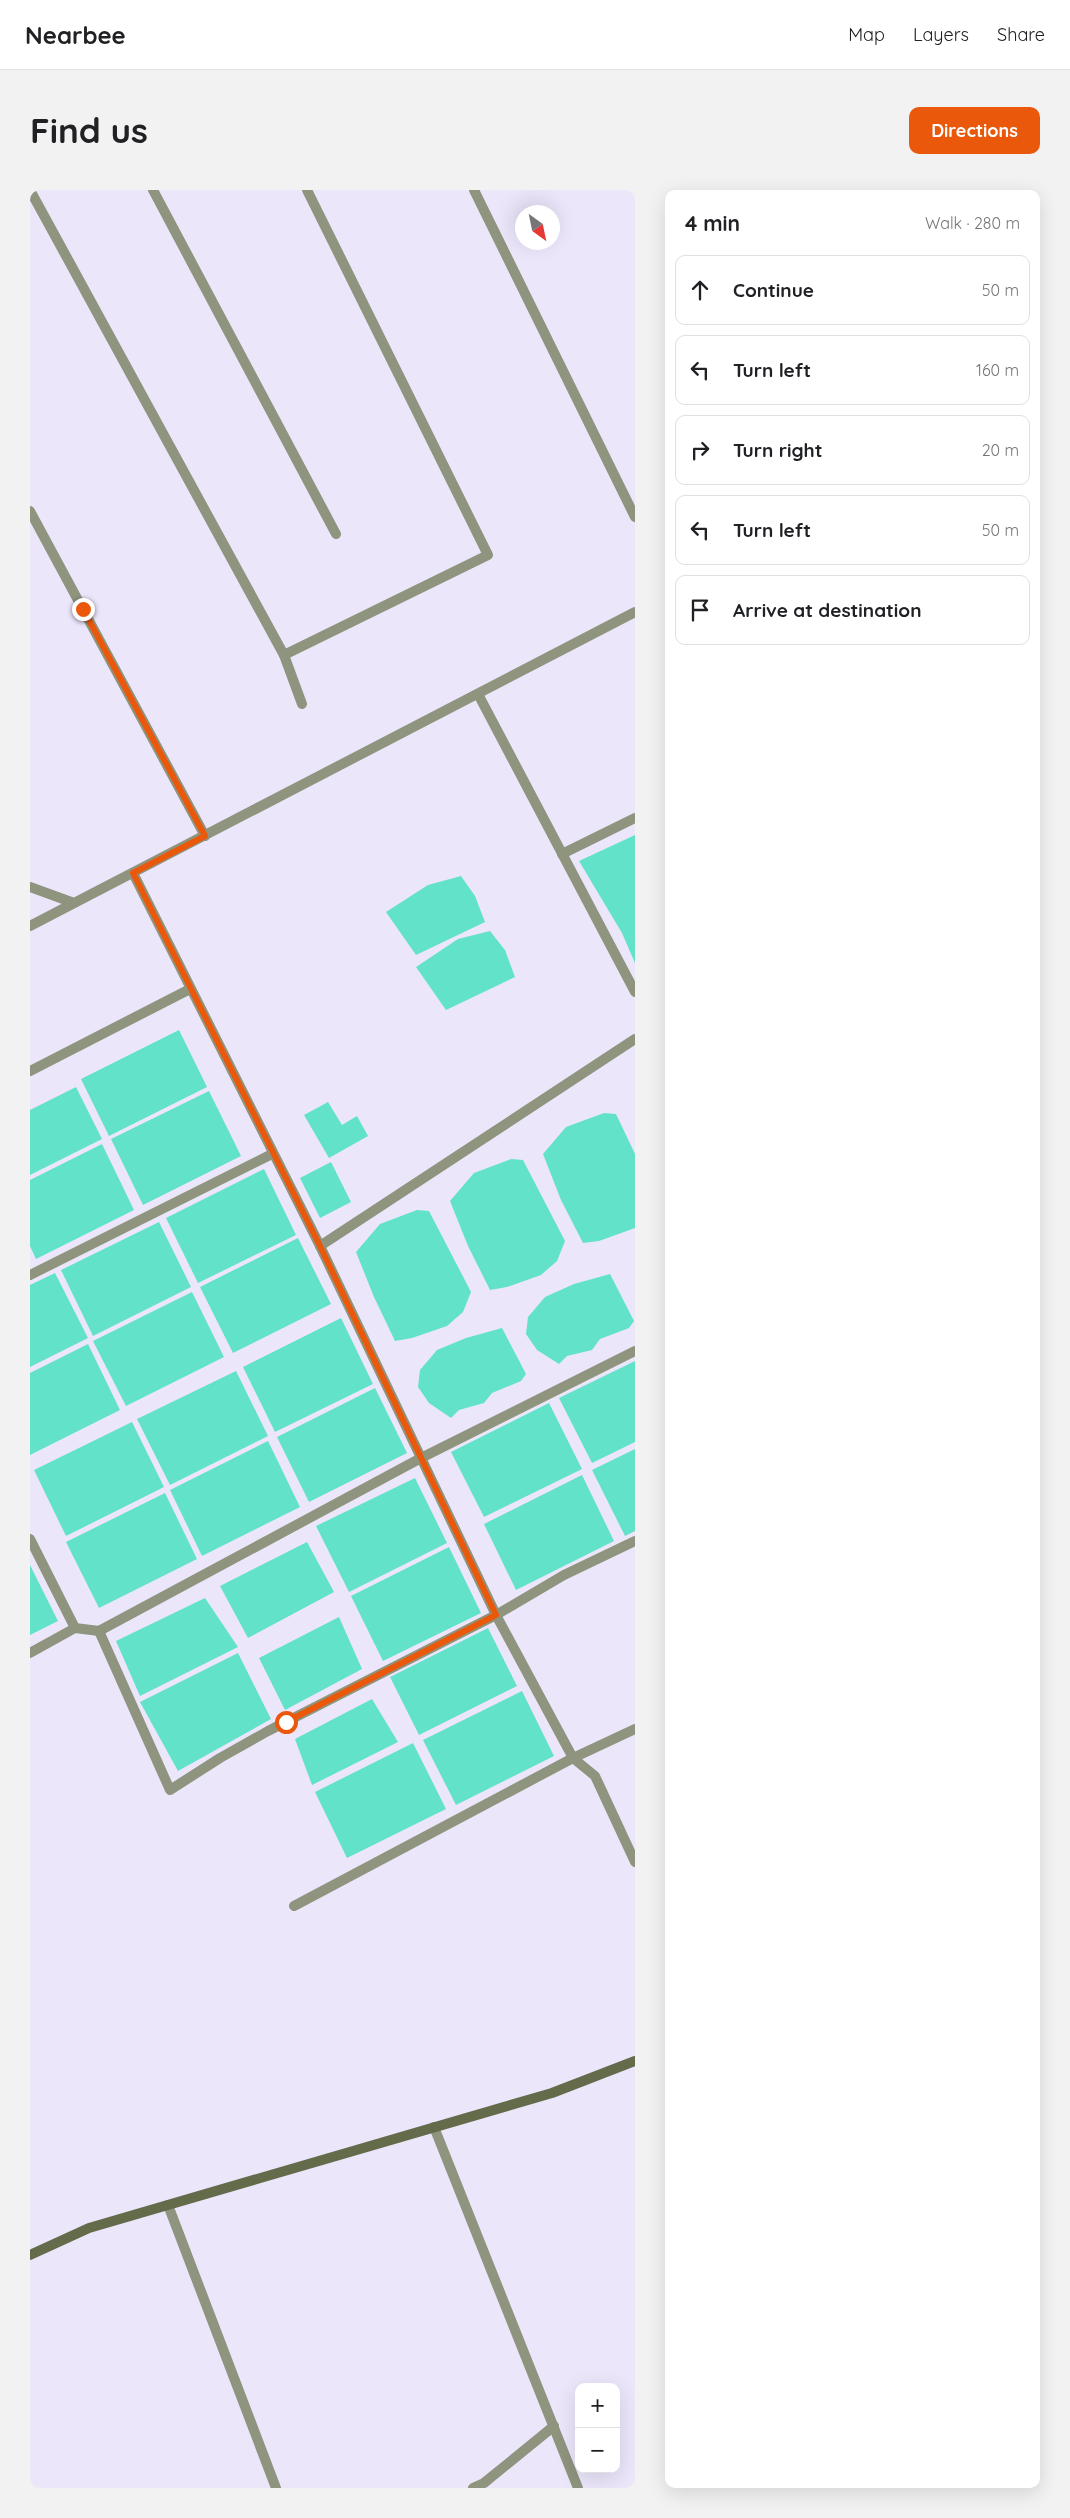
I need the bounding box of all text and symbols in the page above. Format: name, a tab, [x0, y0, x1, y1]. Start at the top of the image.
text: Nearbee	[25, 20, 126, 50]
text: Map	[848, 23, 885, 46]
text: Layers	[913, 23, 969, 46]
text: Share	[997, 23, 1045, 46]
button: Directions	[909, 107, 1040, 154]
text: Find us	[30, 108, 148, 152]
north arrow	[515, 205, 560, 250]
text: 4 min	[685, 210, 740, 236]
text: Walk · 280 m	[925, 213, 1020, 233]
icon: ahead	[686, 276, 714, 304]
text: Continue	[733, 278, 814, 302]
text: 50 m	[982, 280, 1019, 300]
icon: left	[686, 356, 714, 384]
text: Turn left	[733, 358, 811, 382]
text: 160 m	[976, 360, 1019, 380]
icon: right	[686, 436, 714, 464]
text: Turn right	[733, 438, 822, 462]
text: 20 m	[982, 440, 1019, 460]
icon: left	[686, 516, 714, 544]
text: Turn left	[733, 518, 811, 542]
text: 50 m	[982, 520, 1019, 540]
icon: arrive	[686, 596, 714, 624]
route end	[72, 598, 95, 621]
text: Arrive at destination	[733, 598, 922, 622]
route start	[275, 1711, 298, 1734]
map controls	[575, 2383, 620, 2473]
button: +	[575, 2383, 620, 2428]
button: −	[575, 2428, 620, 2473]

